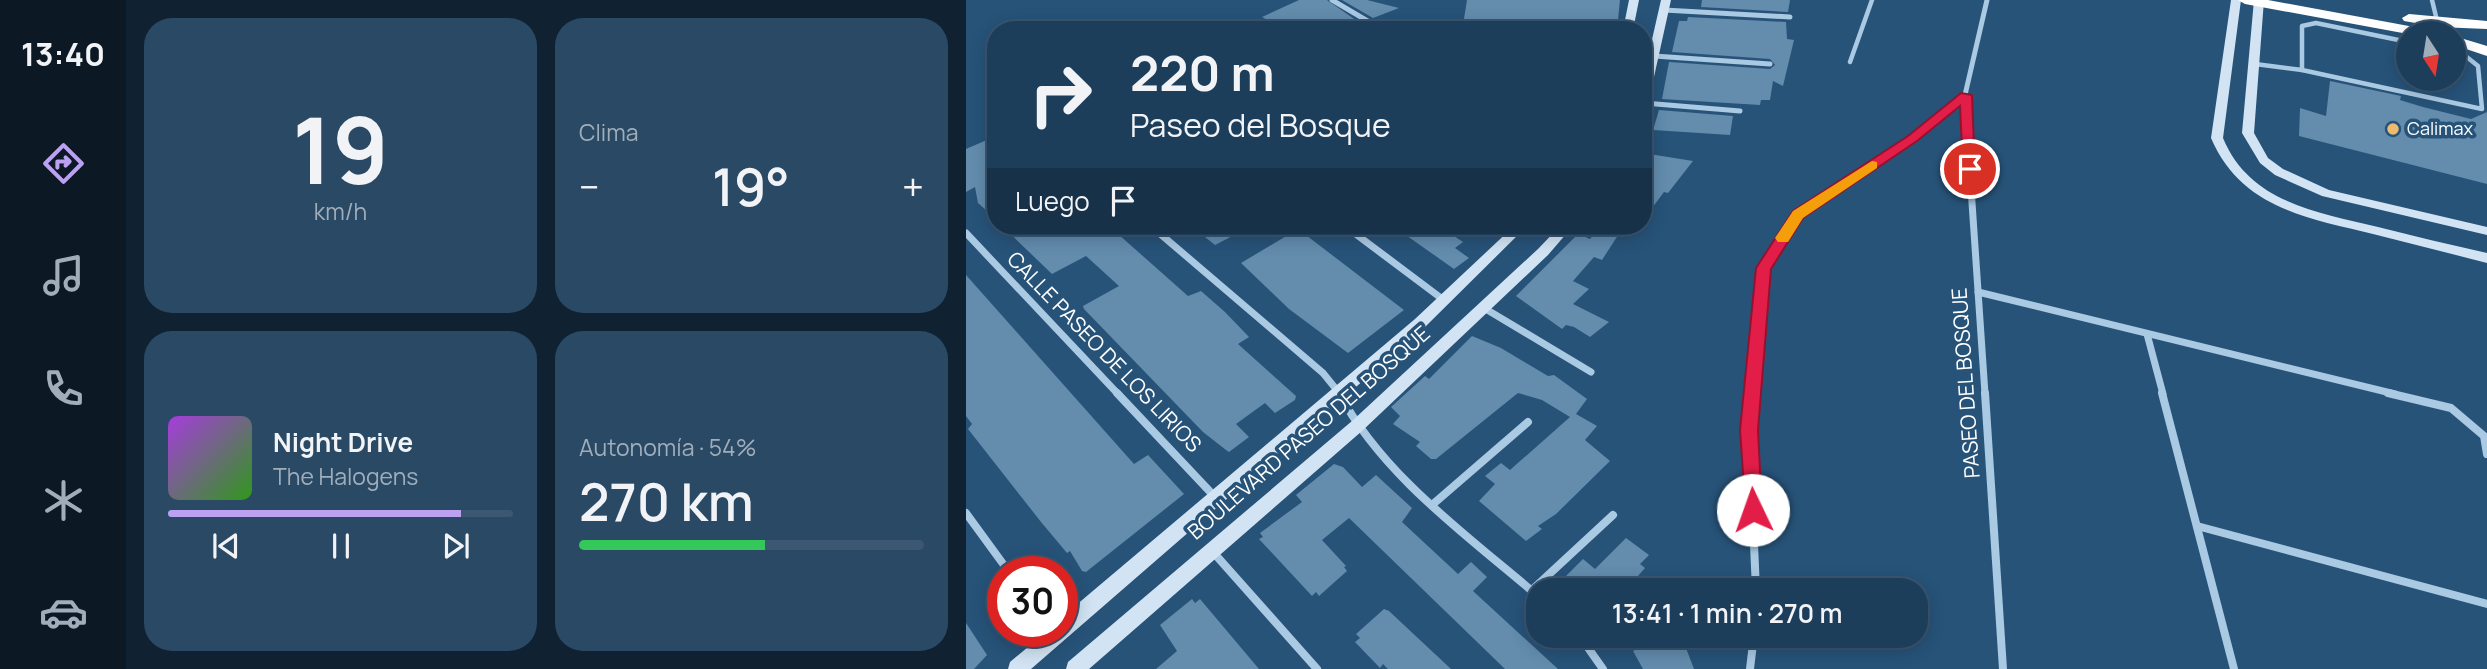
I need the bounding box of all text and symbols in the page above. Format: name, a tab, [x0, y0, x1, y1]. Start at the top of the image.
north arrow	[2396, 21, 2466, 91]
map controls	[2396, 21, 2466, 91]
text: 13:40	[21, 32, 105, 76]
text: 220 m	[1130, 39, 1274, 106]
icon: right	[1015, 49, 1106, 140]
text: 19	[292, 87, 389, 211]
text: Paseo del Bosque	[1130, 103, 1391, 147]
text: Clima	[579, 116, 638, 148]
place label: Calimax	[2407, 116, 2474, 140]
marker: Calimax	[2385, 121, 2401, 137]
icon: directions	[39, 139, 88, 188]
pin	[1940, 139, 2000, 199]
icon: arrive	[1951, 150, 1989, 188]
text: 19°	[712, 151, 790, 222]
text: −	[579, 160, 600, 212]
text: +	[902, 160, 924, 212]
icon: arrive	[1104, 182, 1142, 220]
text: Luego	[1015, 183, 1090, 219]
text: km/h	[314, 195, 367, 227]
street label: CALLE PASEO DE LOS LIRIOS	[1001, 245, 1208, 458]
icon: music	[39, 251, 88, 300]
street label: PASEO DEL BOSQUE	[1944, 287, 1986, 479]
street label: BOULEVARD PASEO DEL BOSQUE	[1181, 319, 1435, 545]
icon: phone	[39, 364, 88, 413]
text: Night Drive	[273, 424, 413, 460]
text: Autonomía · 54%	[579, 431, 756, 463]
text: The Halogens	[273, 460, 418, 492]
text: 270 km	[579, 466, 754, 537]
position arrow	[1716, 473, 1790, 547]
icon: climate	[39, 476, 88, 525]
icon: previous	[207, 527, 245, 565]
icon: pause	[322, 527, 360, 565]
icon: next	[437, 527, 475, 565]
speed limit sign: 30	[987, 556, 1078, 647]
icon: car	[39, 588, 88, 637]
text: 13:41 · 1 min · 270 m	[1612, 595, 1842, 631]

